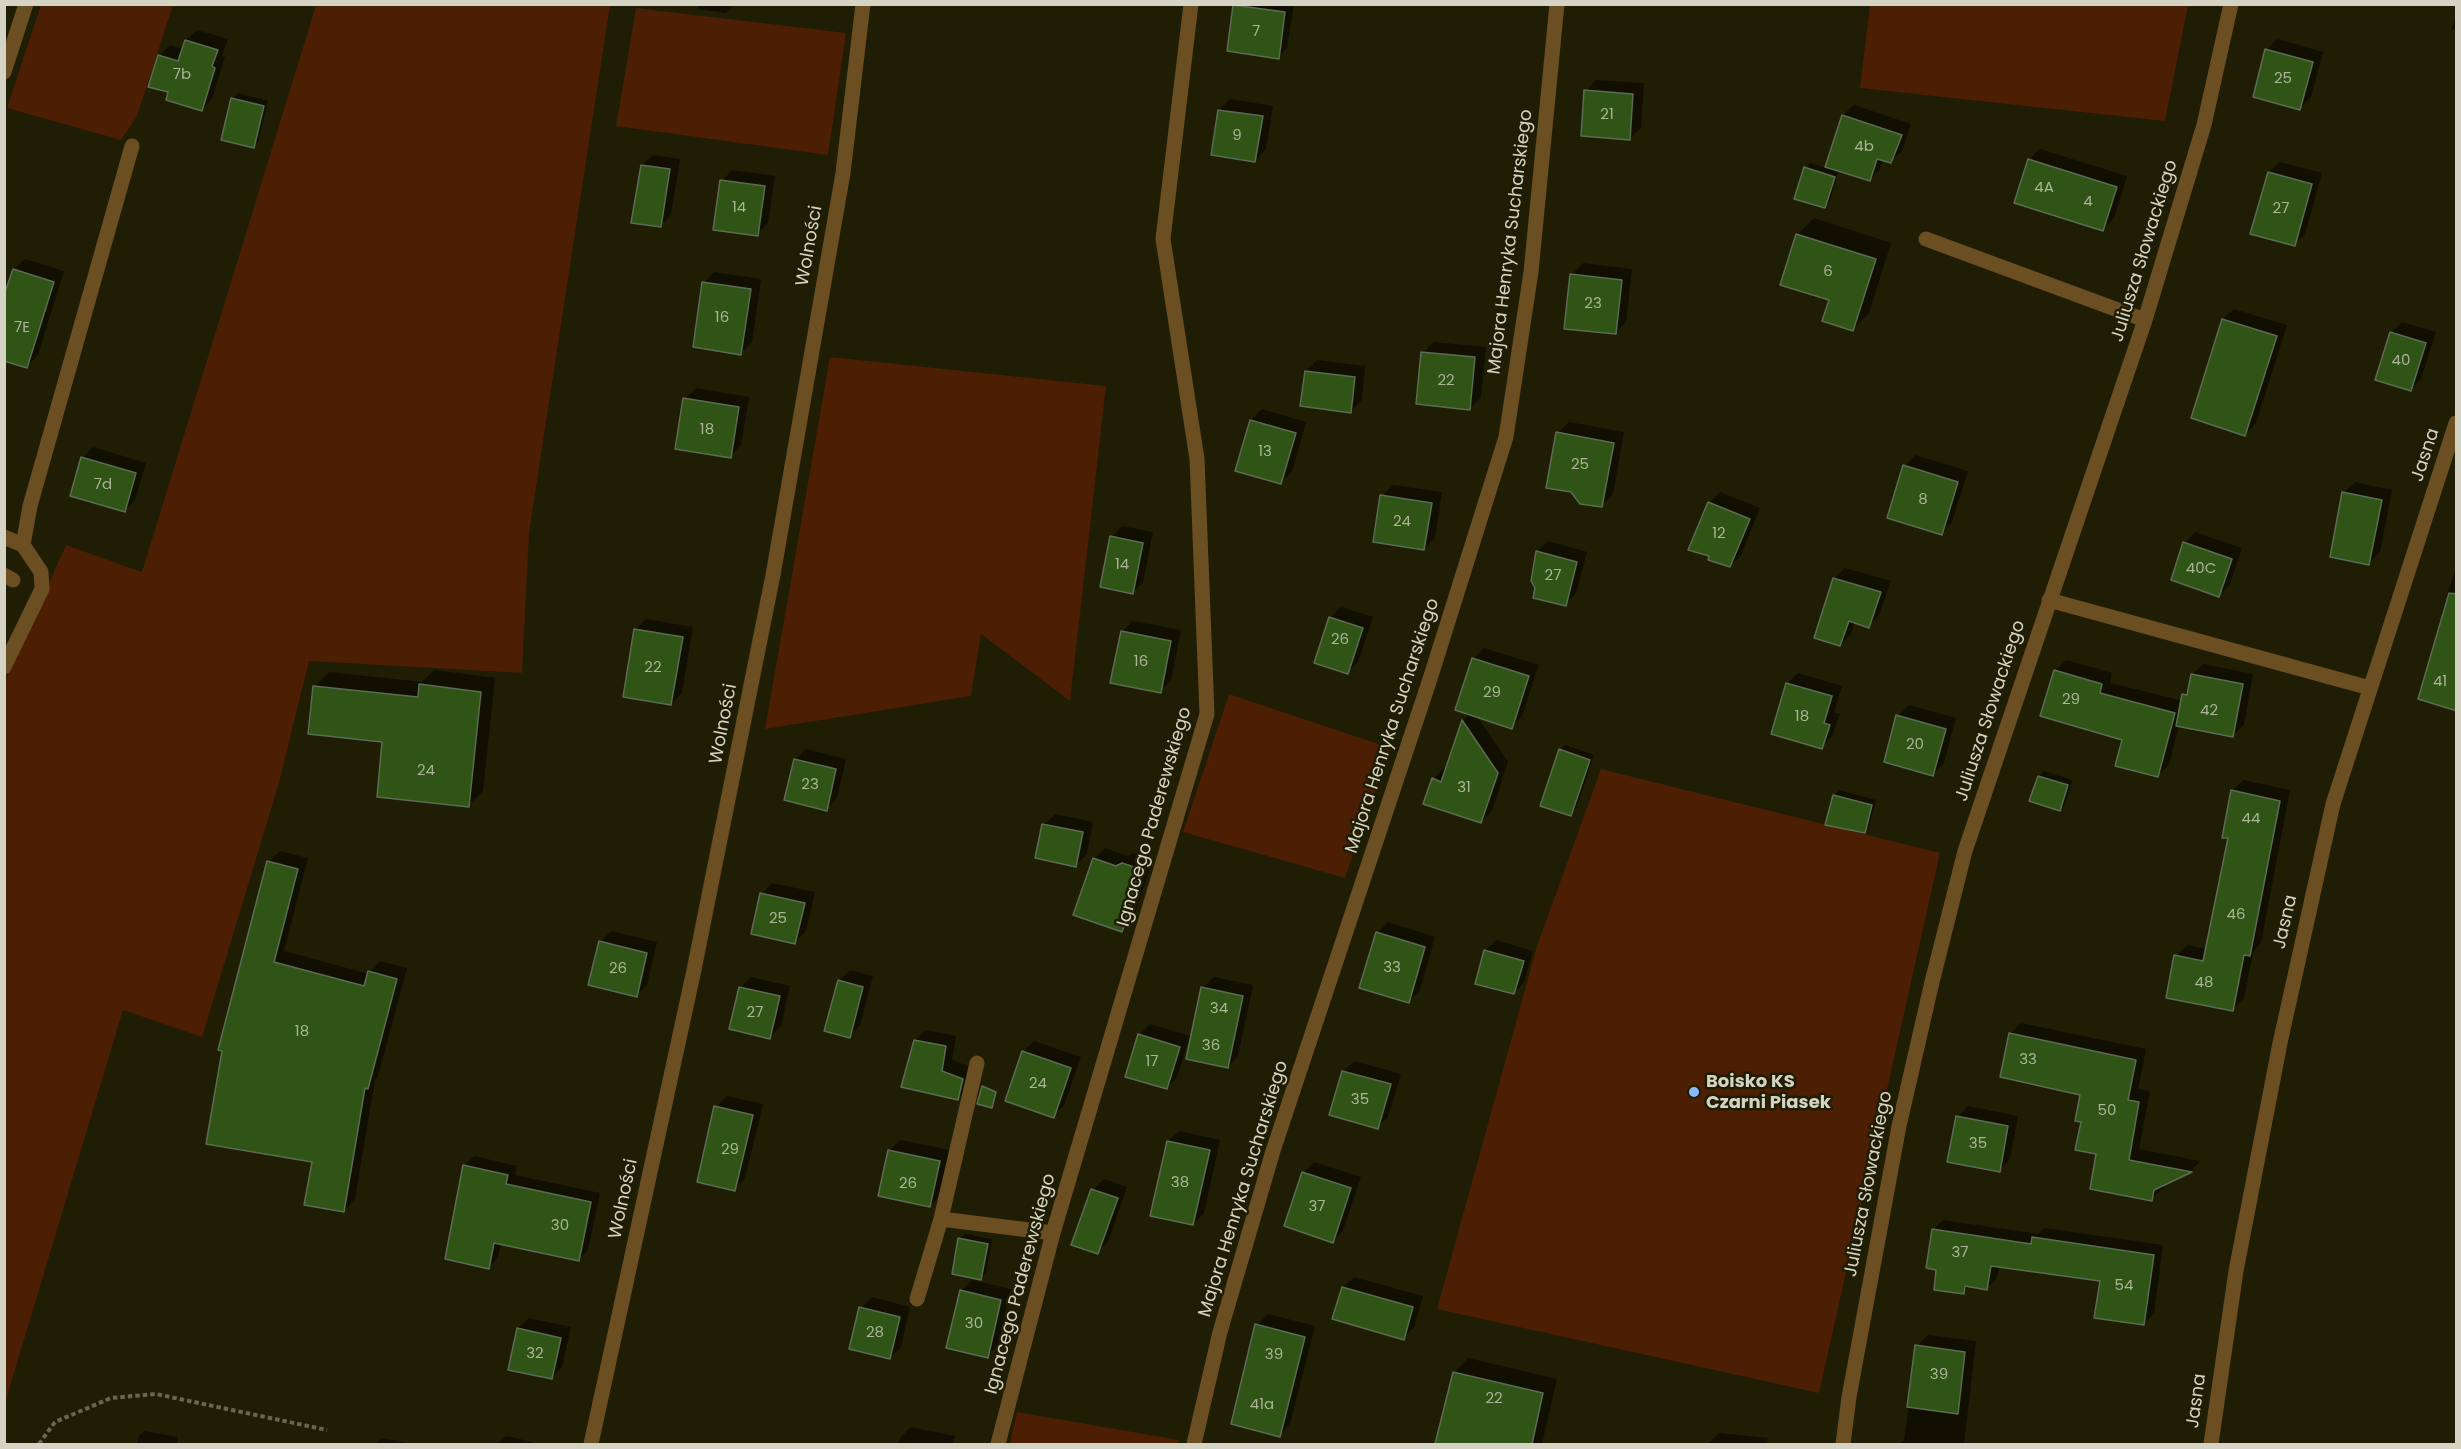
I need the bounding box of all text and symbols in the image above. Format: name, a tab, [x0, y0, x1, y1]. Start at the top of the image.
house number: 7	[1252, 23, 1260, 41]
house number: 7b	[173, 66, 191, 84]
house number: 25	[2274, 70, 2292, 88]
house number: 21	[1600, 106, 1614, 124]
street label: Majora Henryka Sucharskiego	[1484, 108, 1538, 376]
house number: 9	[1232, 127, 1242, 145]
house number: 4b	[1854, 138, 1874, 156]
street label: Juliusza Słowackiego	[2107, 157, 2183, 345]
house number: 4A	[2034, 179, 2054, 197]
house number: 4	[2083, 193, 2093, 211]
house number: 14	[732, 199, 746, 217]
house number: 27	[2273, 200, 2289, 218]
street label: Wolności	[792, 204, 828, 288]
house number: 6	[1823, 263, 1833, 281]
house number: 23	[1584, 295, 1602, 313]
house number: 16	[715, 309, 729, 327]
house number: 7E	[14, 319, 30, 337]
house number: 40	[2392, 352, 2410, 370]
house number: 22	[1437, 372, 1455, 390]
house number: 18	[700, 421, 714, 439]
street label: Jasna	[2407, 426, 2445, 484]
house number: 13	[1258, 443, 1272, 461]
house number: 25	[1571, 456, 1589, 474]
house number: 7d	[94, 476, 112, 494]
house number: 8	[1918, 491, 1928, 509]
house number: 24	[1393, 513, 1411, 531]
house number: 12	[1712, 525, 1726, 543]
house number: 14	[1115, 556, 1129, 574]
house number: 40C	[2186, 560, 2216, 578]
house number: 27	[1545, 567, 1561, 585]
street label: Majora Henryka Sucharskiego	[1341, 596, 1445, 856]
street label: Juliusza Słowackiego	[1952, 618, 2030, 804]
house number: 26	[1331, 631, 1349, 649]
house number: 16	[1134, 653, 1148, 671]
house number: 22	[644, 659, 662, 677]
house number: 41	[2433, 673, 2447, 691]
street label: Wolności	[706, 682, 742, 766]
house number: 29	[1483, 684, 1501, 702]
house number: 29	[2062, 691, 2080, 709]
house number: 42	[2200, 702, 2218, 720]
street label: Ignacego Paderewskiego	[1113, 705, 1197, 929]
house number: 18	[1795, 708, 1809, 726]
house number: 20	[1906, 736, 1924, 754]
house number: 24	[417, 762, 435, 780]
house number: 23	[801, 776, 819, 794]
house number: 31	[1457, 779, 1471, 797]
house number: 44	[2242, 810, 2260, 828]
street label: Jasna	[2269, 893, 2303, 951]
house number: 46	[2227, 906, 2245, 924]
house number: 25	[769, 910, 787, 928]
house number: 33	[1383, 959, 1401, 977]
house number: 26	[609, 960, 627, 978]
house number: 48	[2195, 974, 2213, 992]
house number: 34	[1210, 1000, 1228, 1018]
house number: 27	[747, 1004, 763, 1022]
house number: 18	[295, 1023, 309, 1041]
house number: 36	[1202, 1037, 1220, 1055]
house number: 33	[2019, 1051, 2037, 1069]
house number: 17	[1146, 1053, 1158, 1071]
street label: Majora Henryka Sucharskiego	[1195, 1058, 1293, 1320]
place label: Boisko KS Czarni Piasek	[1706, 1071, 1831, 1114]
house number: 24	[1029, 1075, 1047, 1093]
marker: Boisko KS Czarni Piasek	[1687, 1085, 1701, 1099]
street label: Juliusza Słowackiego	[1840, 1089, 1898, 1279]
house number: 35	[1351, 1091, 1369, 1109]
house number: 50	[2098, 1102, 2116, 1120]
house number: 35	[1969, 1135, 1987, 1153]
house number: 29	[721, 1141, 739, 1159]
street label: Wolności	[605, 1157, 643, 1241]
street label: Ignacego Paderewskiego	[981, 1171, 1061, 1397]
house number: 38	[1171, 1174, 1189, 1192]
house number: 26	[899, 1175, 917, 1193]
house number: 37	[1308, 1198, 1326, 1216]
house number: 30	[551, 1217, 569, 1235]
house number: 37	[1951, 1244, 1969, 1262]
house number: 54	[2115, 1277, 2133, 1295]
house number: 30	[965, 1315, 983, 1333]
house number: 28	[866, 1324, 884, 1342]
house number: 32	[526, 1345, 544, 1363]
house number: 39	[1265, 1346, 1283, 1364]
house number: 39	[1930, 1366, 1948, 1384]
street label: Jasna	[2182, 1372, 2212, 1430]
house number: 22	[1485, 1390, 1503, 1408]
house number: 41a	[1250, 1396, 1274, 1414]

